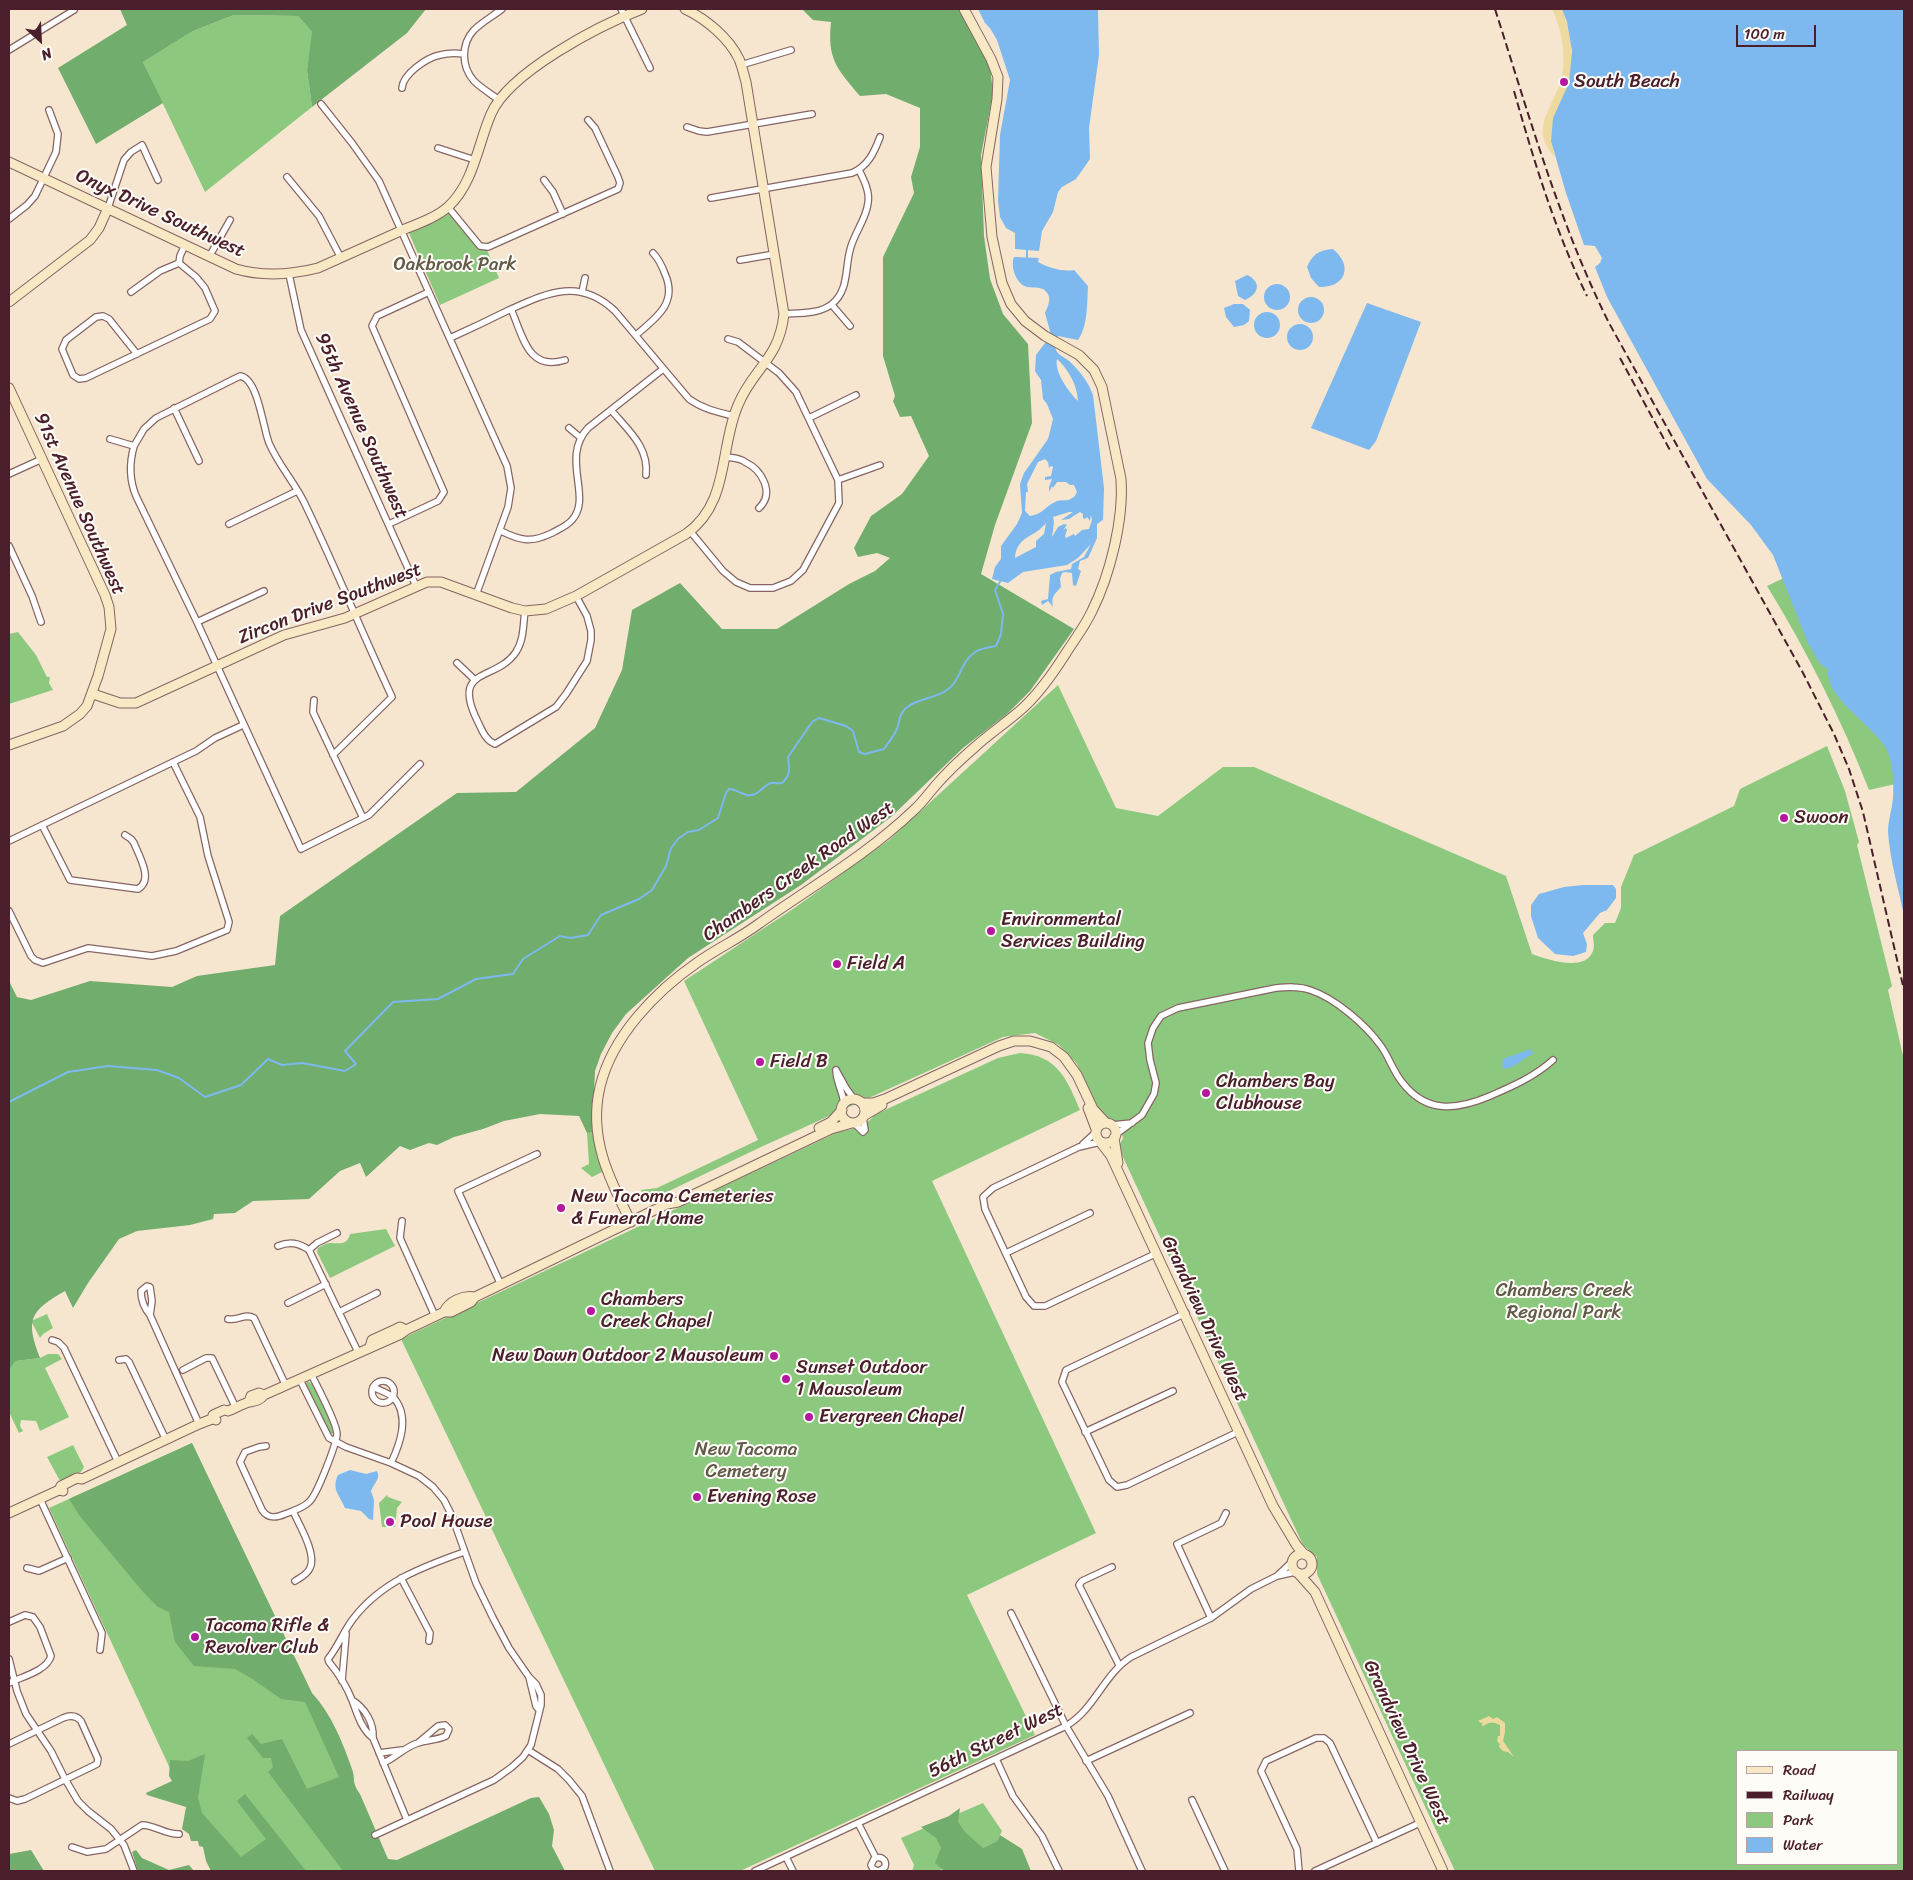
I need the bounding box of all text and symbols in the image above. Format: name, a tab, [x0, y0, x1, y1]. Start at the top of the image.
north arrow	[15, 15, 65, 65]
scale bar	[1738, 15, 1818, 47]
text: 100 m	[1744, 21, 1785, 47]
text: N	[37, 41, 56, 67]
place label: South Beach	[1574, 71, 1680, 93]
marker: South Beach	[1558, 76, 1570, 88]
street label: Onyx Drive Southwest	[72, 165, 248, 263]
park label: Oakbrook Park	[394, 254, 516, 276]
street label: 95th Avenue Southwest	[310, 329, 412, 523]
street label: 91st Avenue Southwest	[29, 409, 129, 599]
street label: Zircon Drive Southwest	[235, 558, 425, 650]
street label: Chambers Creek Road West	[699, 797, 899, 947]
place label: Swoon	[1794, 807, 1849, 829]
marker: Swoon	[1778, 812, 1790, 824]
place label: Environmental Services Building	[1001, 909, 1145, 953]
marker: Environmental Services Building	[985, 925, 997, 937]
place label: Field A	[847, 953, 905, 975]
marker: Field A	[831, 958, 843, 970]
place label: Field B	[770, 1051, 828, 1073]
marker: Field B	[754, 1056, 766, 1068]
place label: Chambers Bay Clubhouse	[1216, 1071, 1335, 1115]
marker: Chambers Bay Clubhouse	[1200, 1087, 1212, 1099]
place label: New Tacoma Cemeteries & Funeral Home	[571, 1186, 774, 1230]
marker: New Tacoma Cemeteries & Funeral Home	[555, 1202, 567, 1214]
street label: Grandview Drive West	[1156, 1233, 1252, 1405]
park label: Chambers Creek Regional Park	[1496, 1280, 1632, 1324]
place label: Chambers Creek Chapel	[601, 1289, 712, 1333]
marker: Chambers Creek Chapel	[585, 1305, 597, 1317]
place label: New Dawn Outdoor 2 Mausoleum	[492, 1345, 764, 1367]
marker: New Dawn Outdoor 2 Mausoleum	[768, 1350, 780, 1362]
place label: Sunset Outdoor 1 Mausoleum	[796, 1357, 927, 1401]
marker: Sunset Outdoor 1 Mausoleum	[780, 1373, 792, 1385]
place label: Evergreen Chapel	[819, 1406, 964, 1428]
marker: Evergreen Chapel	[803, 1411, 815, 1423]
park label: New Tacoma Cemetery	[695, 1439, 797, 1483]
place label: Evening Rose	[707, 1486, 816, 1508]
marker: Evening Rose	[691, 1491, 703, 1503]
place label: Pool House	[400, 1511, 492, 1533]
marker: Pool House	[384, 1516, 396, 1528]
place label: Tacoma Rifle & Revolver Club	[205, 1615, 329, 1659]
marker: Tacoma Rifle & Revolver Club	[189, 1631, 201, 1643]
street label: Grandview Drive West	[1358, 1657, 1454, 1829]
street label: 56th Street West	[925, 1698, 1067, 1784]
legend	[1736, 1750, 1898, 1865]
text: Road	[1783, 1757, 1815, 1783]
text: Railway	[1783, 1782, 1834, 1808]
text: Park	[1783, 1807, 1814, 1833]
text: Water	[1783, 1832, 1823, 1858]

